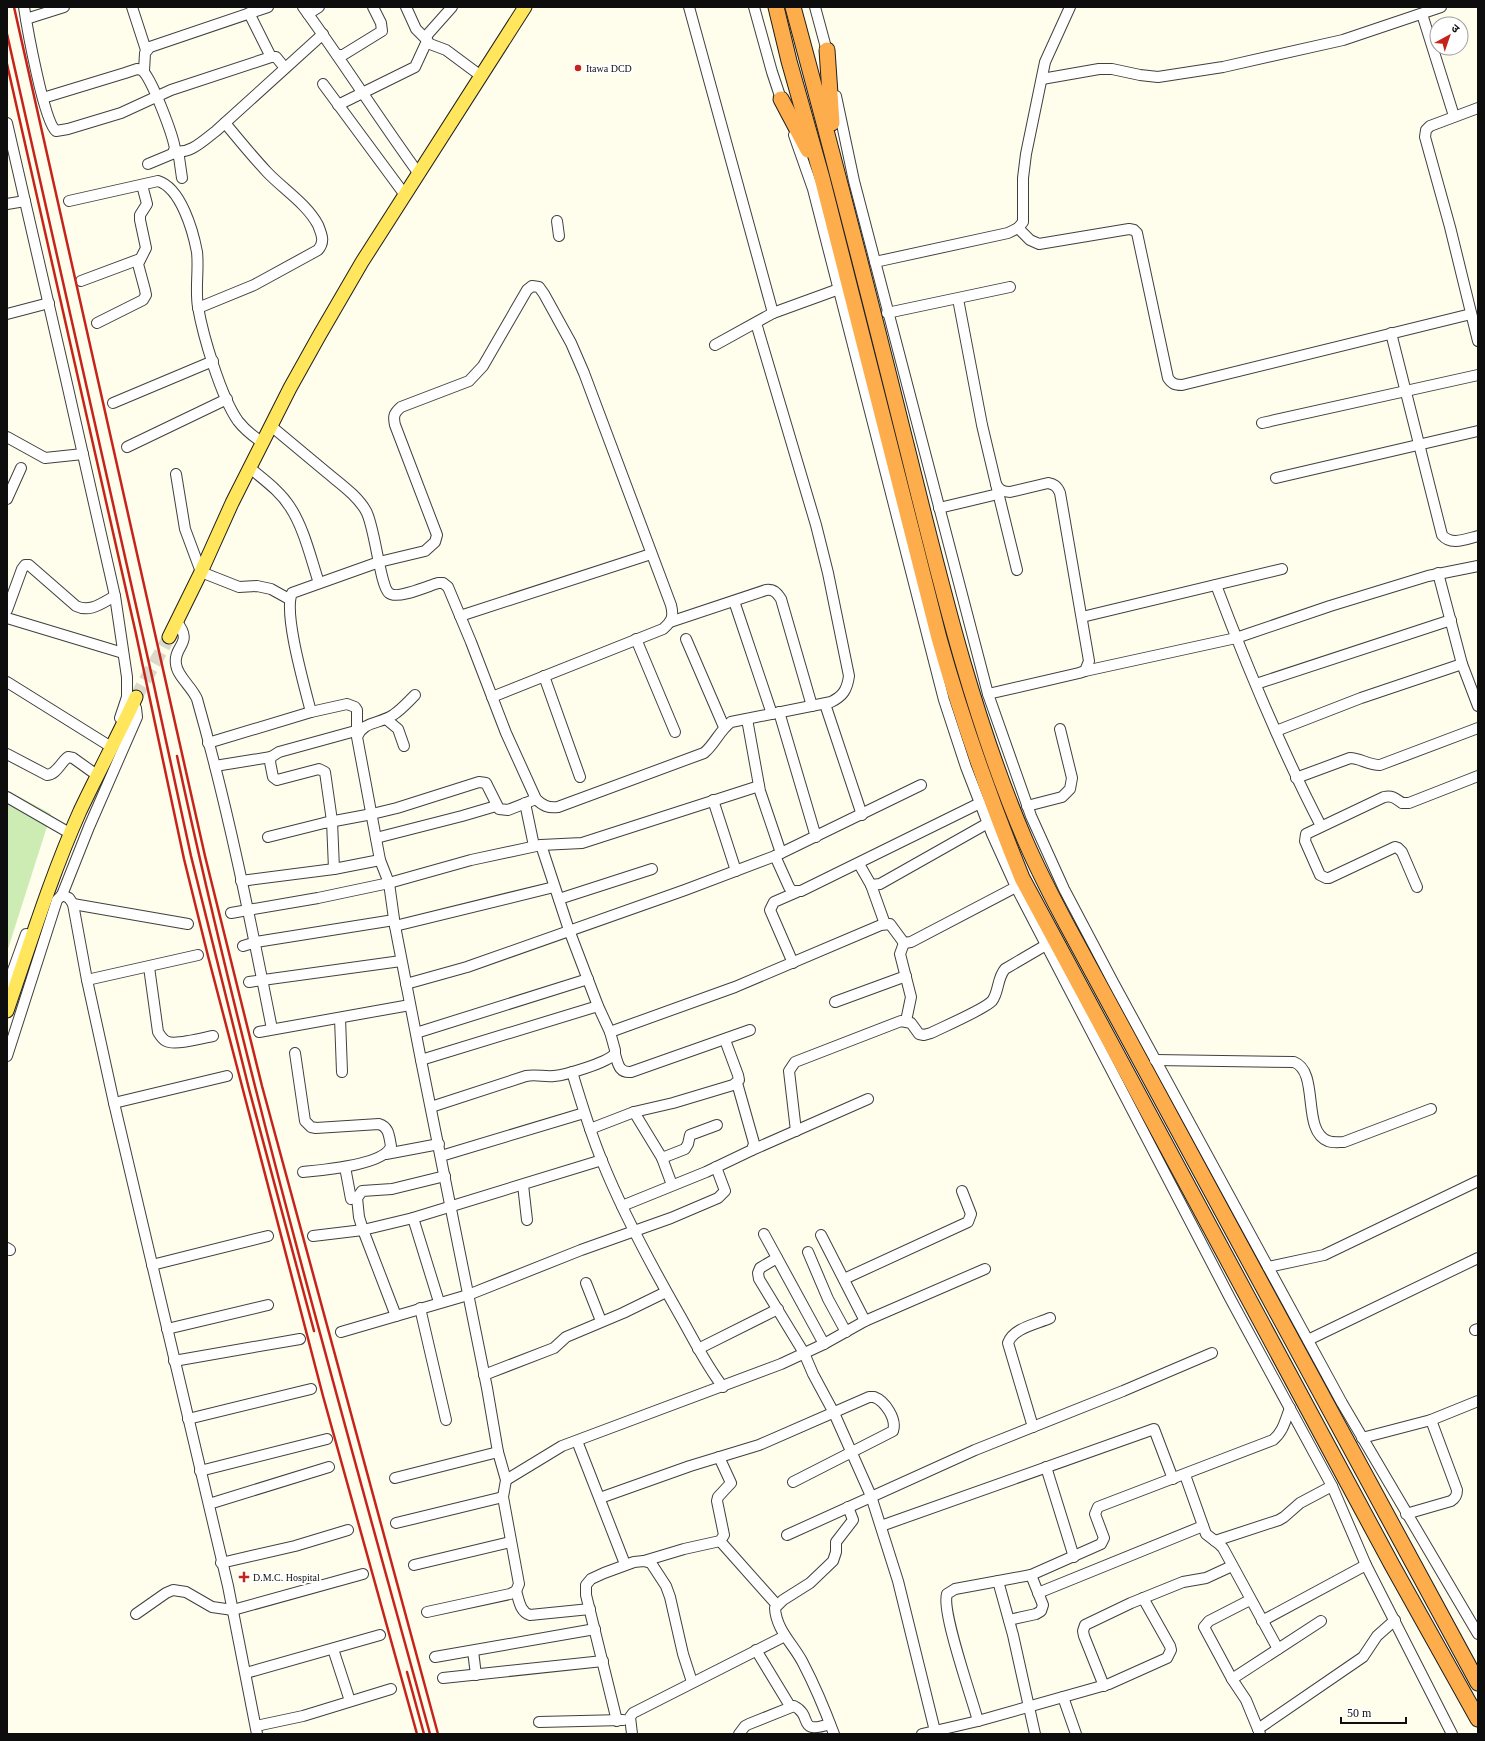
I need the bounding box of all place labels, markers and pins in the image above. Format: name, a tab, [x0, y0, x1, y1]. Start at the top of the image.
marker: Itawa DCD	[573, 63, 583, 73]
place label: Itawa DCD	[586, 63, 632, 74]
marker: D.M.C. Hospital	[238, 1571, 250, 1583]
place label: D.M.C. Hospital	[253, 1572, 320, 1583]

